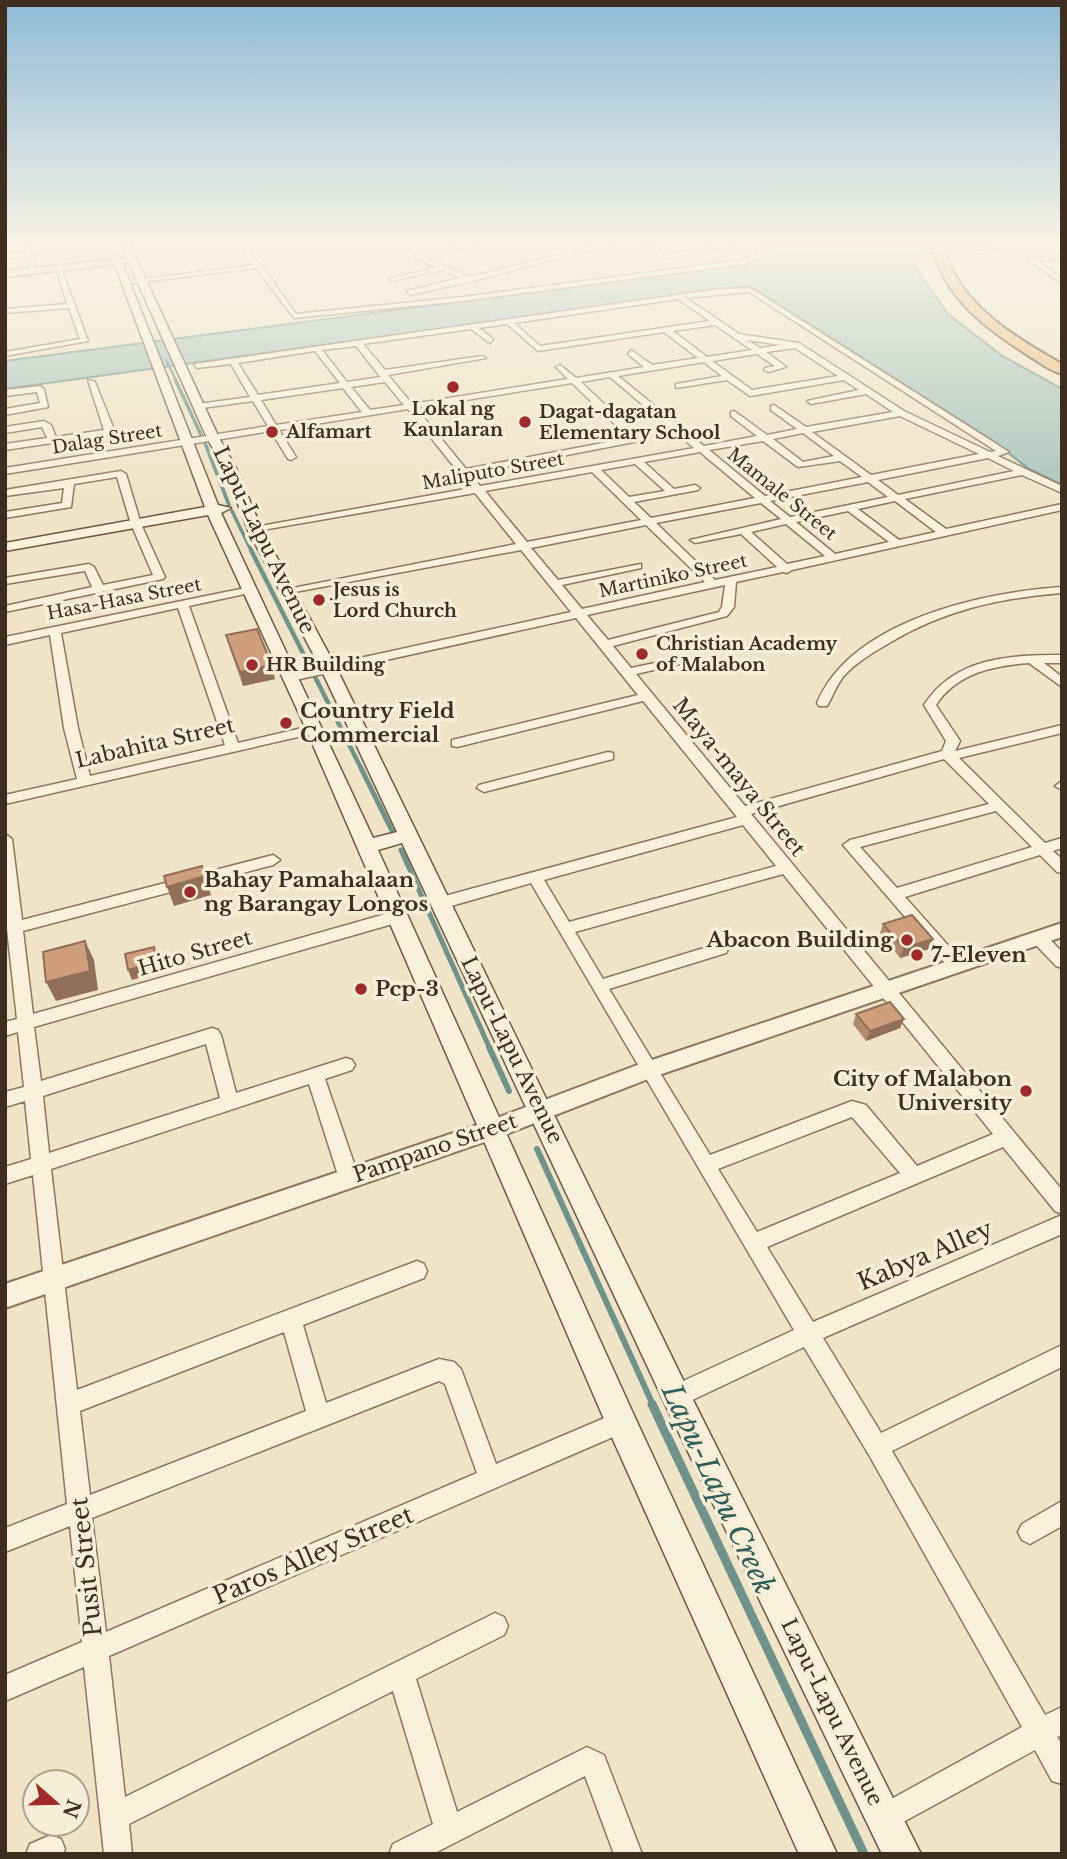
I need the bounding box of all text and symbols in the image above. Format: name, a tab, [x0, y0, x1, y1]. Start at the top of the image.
marker: Lokal ng Kaunlaran	[445, 379, 461, 395]
place label: Lokal ng Kaunlaran	[403, 398, 503, 441]
place label: Dagat-dagatan Elementary School	[539, 401, 721, 444]
marker: Dagat-dagatan Elementary School	[517, 414, 533, 430]
street label: Dalag Street	[50, 419, 164, 459]
place label: Alfamart	[285, 421, 371, 443]
marker: Alfamart	[264, 424, 280, 440]
street label: Lapu-Lapu Avenue	[207, 442, 321, 638]
street label: Mamale Street	[723, 443, 841, 545]
street label: Maliputo Street	[420, 448, 566, 494]
street label: Martiniko Street	[597, 549, 749, 602]
street label: Hasa-Hasa Street	[45, 573, 203, 625]
place label: Jesus is Lord Church	[329, 579, 457, 622]
marker: Jesus is Lord Church	[311, 592, 327, 608]
place label: Christian Academy of Malabon	[656, 633, 838, 676]
marker: Christian Academy of Malabon	[634, 646, 650, 662]
place label: HR Building	[266, 654, 386, 676]
marker: HR Building	[244, 657, 260, 673]
street label: Maya-maya Street	[667, 693, 811, 861]
place label: Country Field Commercial	[300, 698, 455, 748]
street label: Labahita Street	[73, 712, 237, 774]
marker: Country Field Commercial	[278, 715, 294, 731]
place label: Bahay Pamahalaan ng Barangay Longos	[204, 867, 428, 917]
marker: Bahay Pamahalaan ng Barangay Longos	[182, 884, 198, 900]
street label: Hito Street	[135, 924, 255, 982]
place label: Abacon Building	[705, 927, 894, 953]
marker: Abacon Building	[899, 932, 915, 948]
place label: 7-Eleven	[931, 942, 1026, 968]
marker: 7-Eleven	[909, 947, 925, 963]
street label: Lapu-Lapu Avenue	[455, 952, 569, 1148]
place label: Pcp-3	[375, 976, 439, 1002]
marker: Pcp-3	[353, 981, 369, 997]
place label: City of Malabon University	[833, 1066, 1012, 1116]
marker: City of Malabon University	[1018, 1083, 1034, 1099]
street label: Pampano Street	[350, 1108, 520, 1188]
street label: Kabya Alley	[853, 1213, 998, 1297]
water label: Lapu-Lapu Creek	[654, 1377, 782, 1600]
street label: Pusit Street	[64, 1496, 108, 1638]
street label: Paros Alley Street	[209, 1500, 417, 1610]
street label: Lapu-Lapu Avenue	[775, 1614, 889, 1810]
north arrow	[21, 1768, 91, 1838]
text: N	[58, 1796, 85, 1821]

